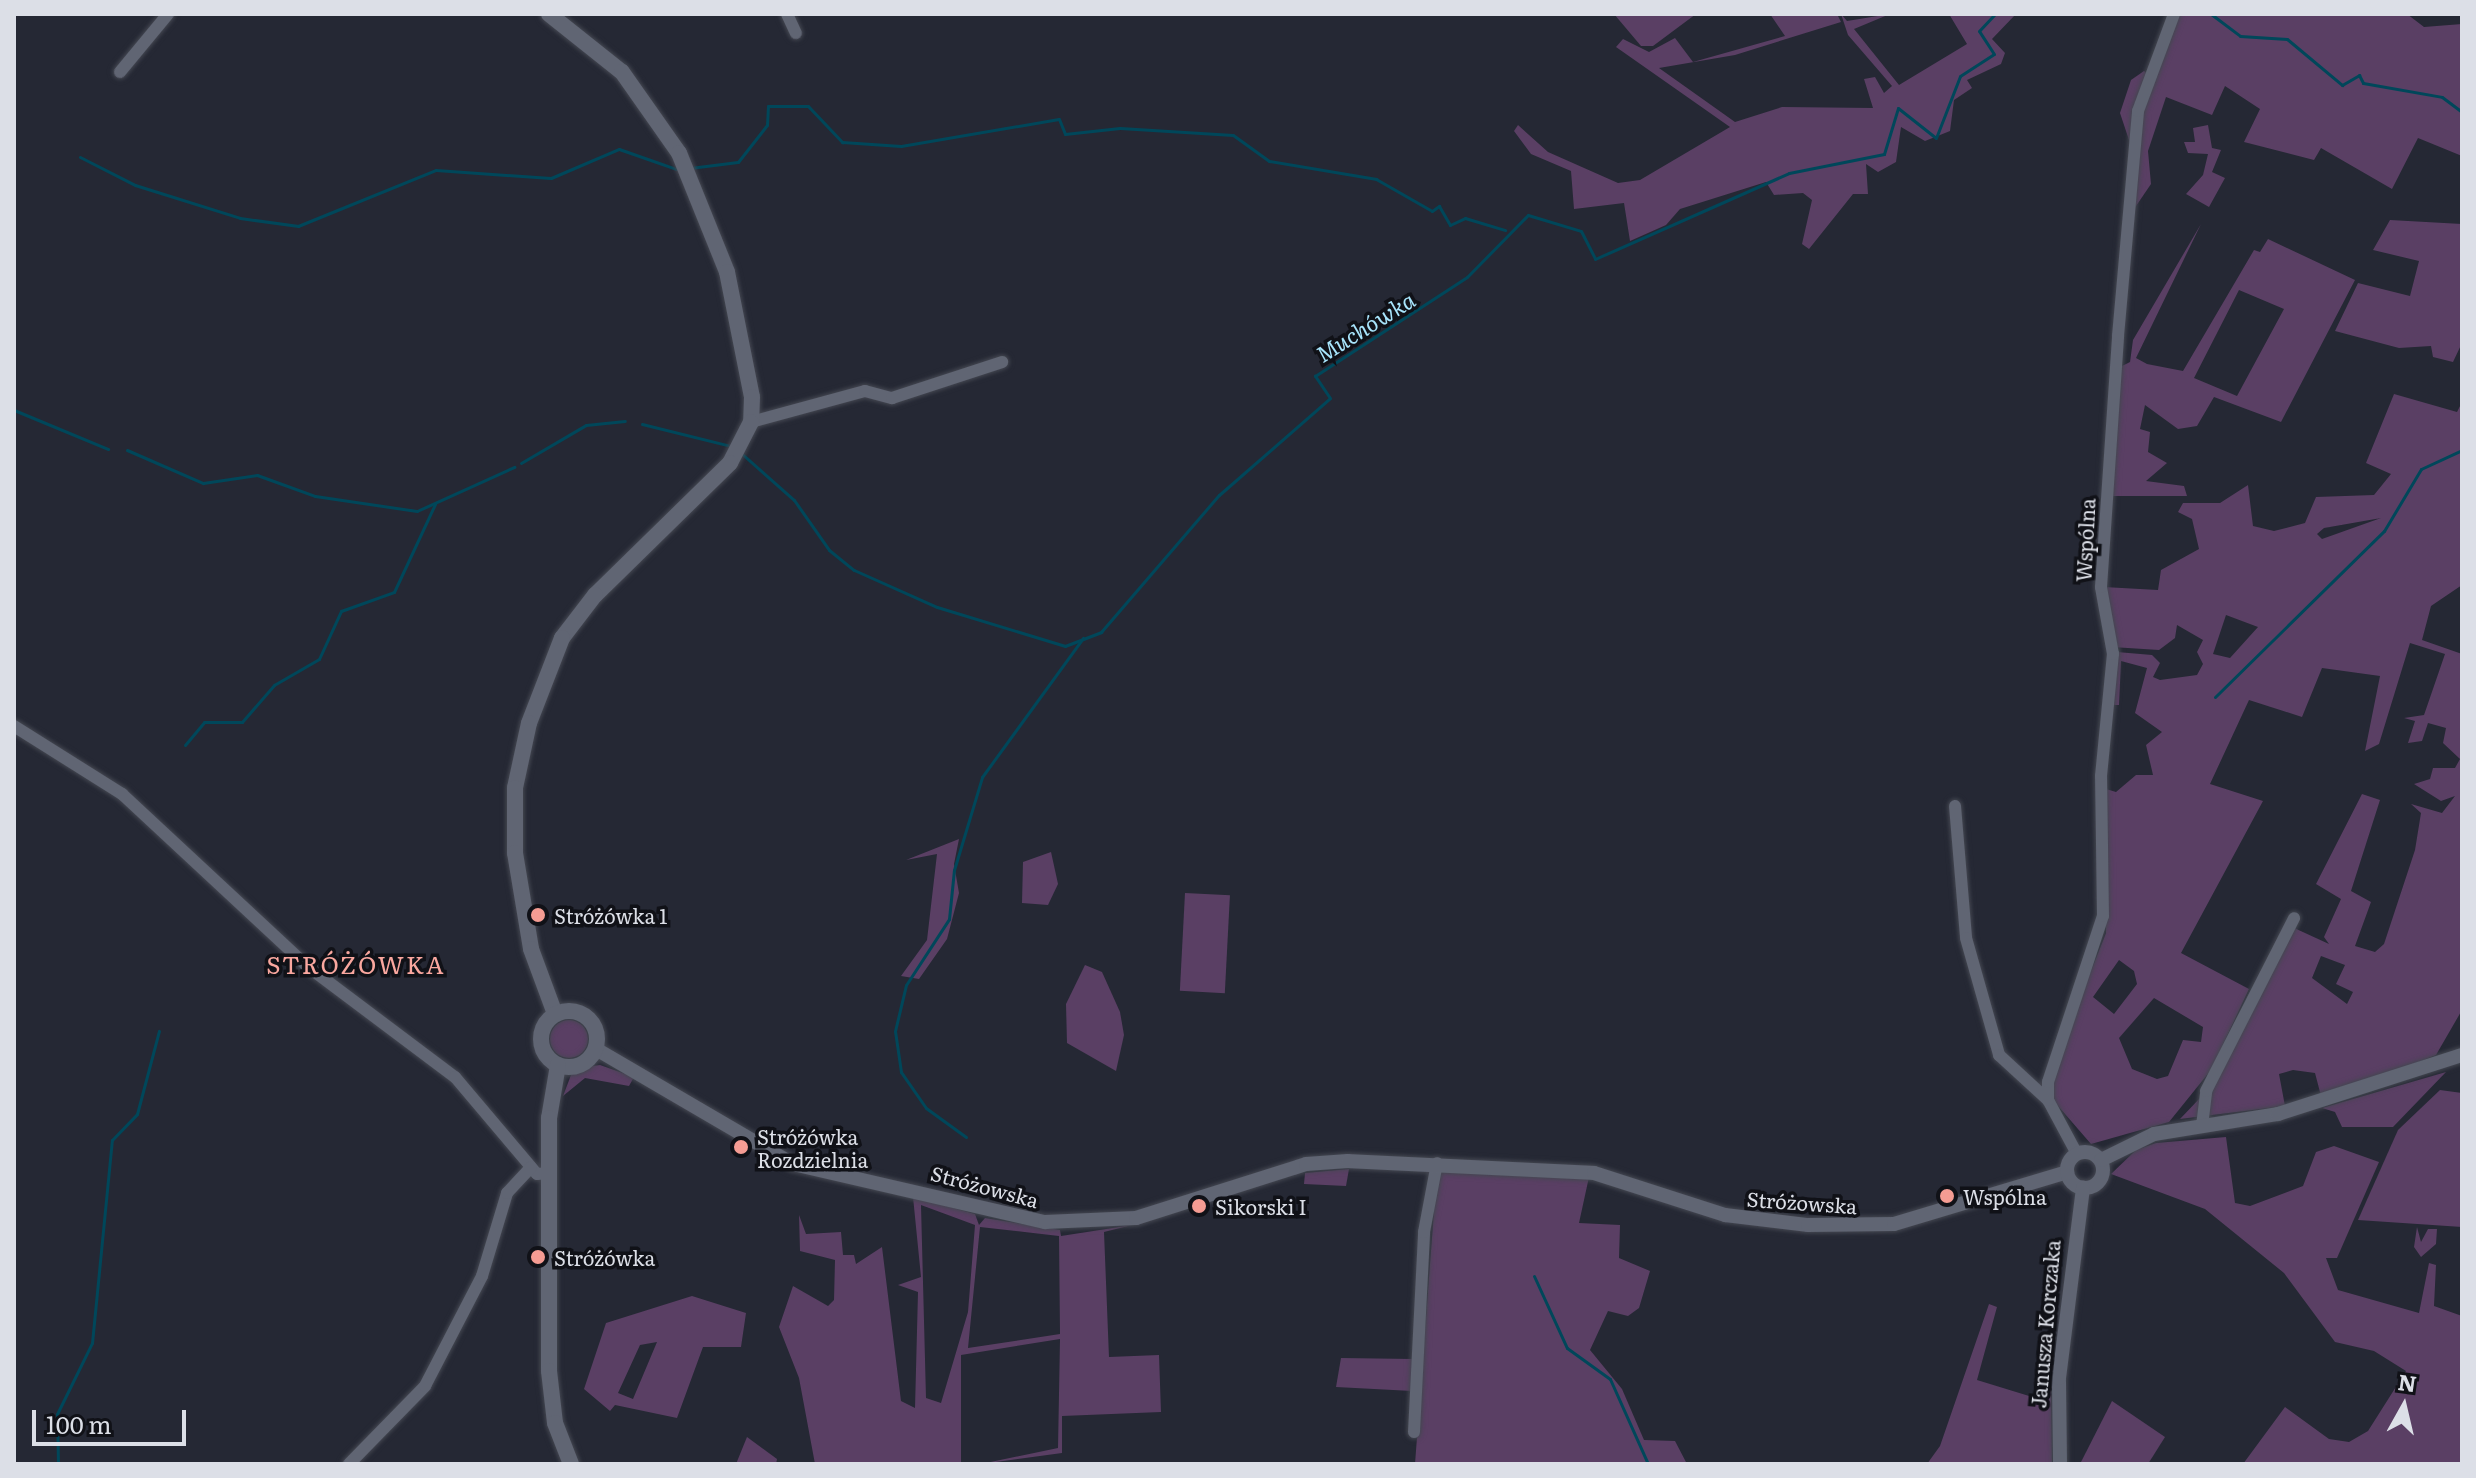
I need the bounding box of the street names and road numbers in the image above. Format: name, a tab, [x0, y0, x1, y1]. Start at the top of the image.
street label: Wspólna	[2071, 498, 2099, 582]
street label: Stróżowska	[928, 1160, 1042, 1212]
street label: Stróżowska	[1746, 1186, 1858, 1218]
street label: Janusza Korczaka	[2026, 1239, 2064, 1409]

